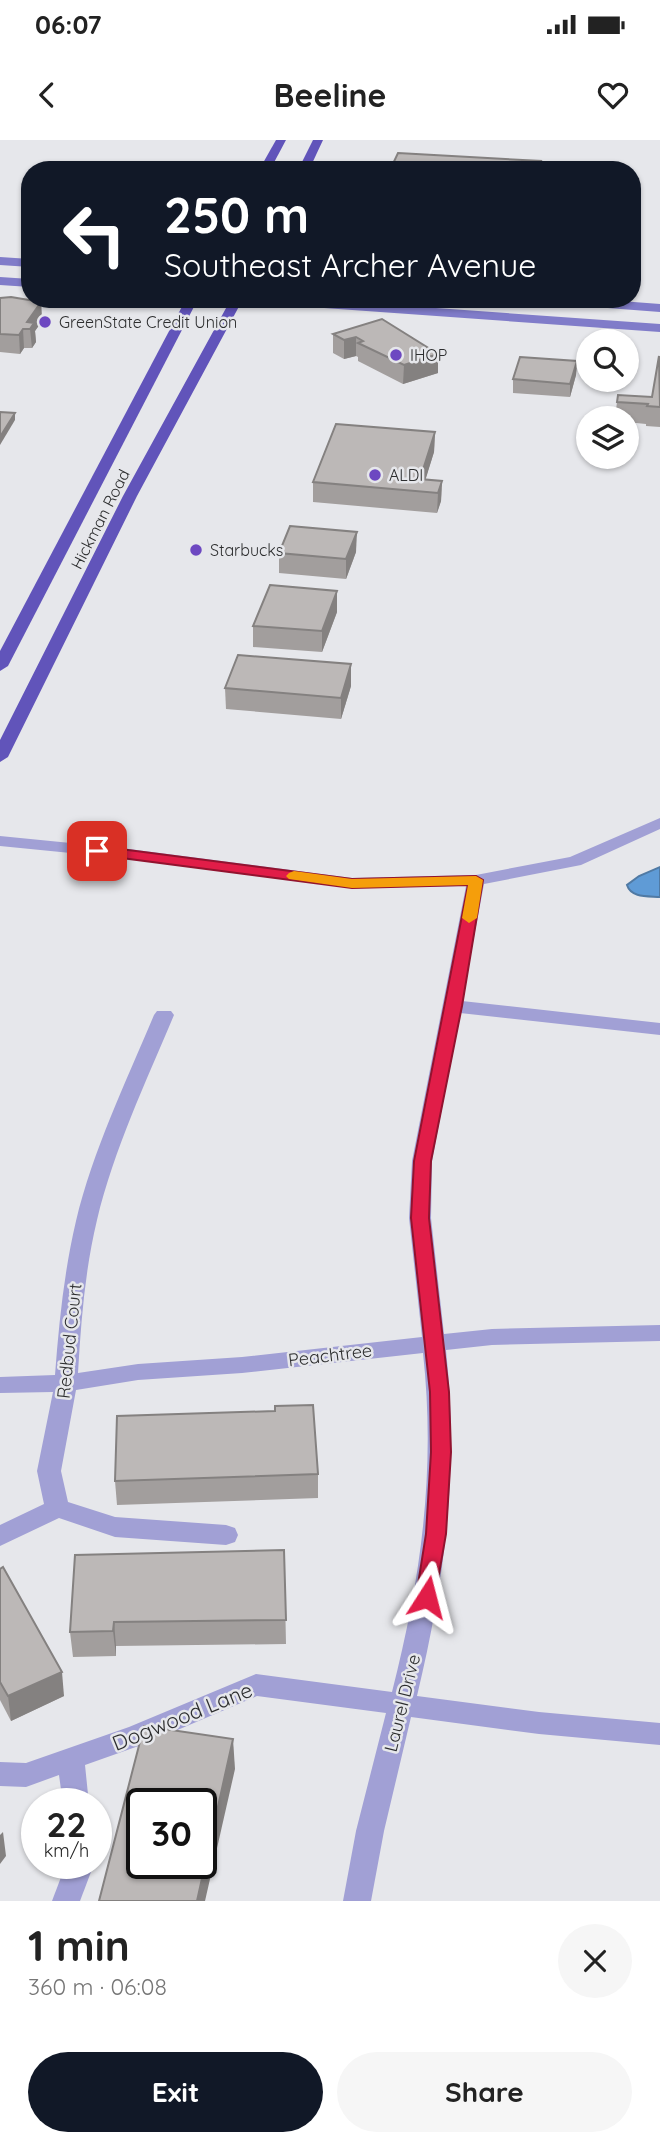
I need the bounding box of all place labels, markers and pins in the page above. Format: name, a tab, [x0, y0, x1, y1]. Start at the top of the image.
place label: GreenState Credit Union	[59, 312, 237, 332]
marker: GreenState Credit Union	[37, 314, 53, 330]
place label: IHOP	[410, 345, 447, 365]
marker: IHOP	[388, 347, 404, 363]
place label: ALDI	[389, 465, 423, 485]
marker: ALDI	[367, 467, 383, 483]
place label: Starbucks	[210, 540, 283, 560]
marker: Starbucks	[188, 542, 204, 558]
pin	[67, 821, 127, 881]

